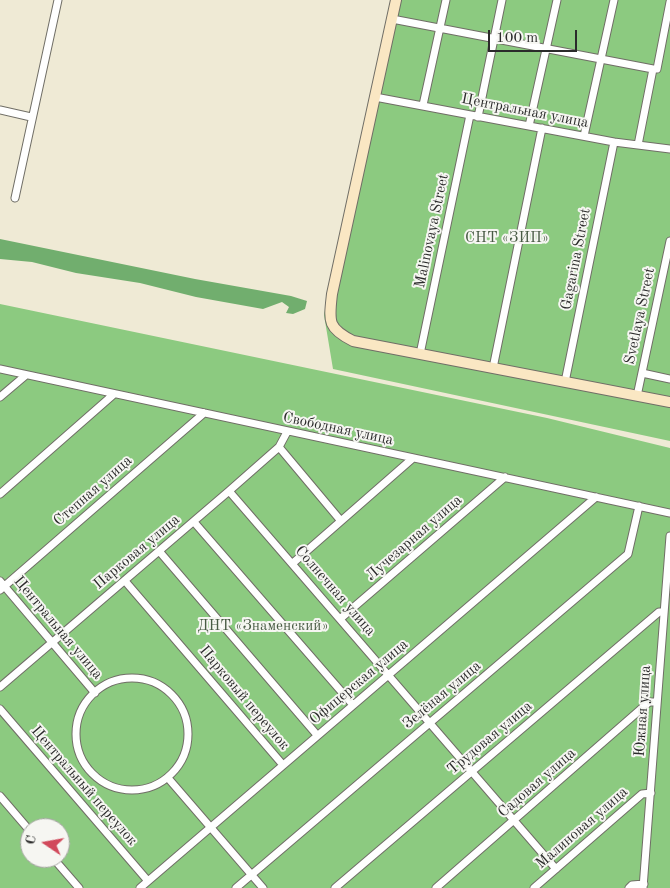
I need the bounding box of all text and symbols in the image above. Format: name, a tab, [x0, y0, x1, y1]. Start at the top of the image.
scale bar	[490, 20, 579, 52]
text: 100 m	[496, 31, 538, 46]
street label: Центральная улица	[460, 90, 590, 132]
street label: Malinovaya Street	[411, 172, 453, 290]
street label: Gagarina Street	[557, 207, 595, 311]
park label: СНТ «ЗИП»	[465, 229, 549, 247]
street label: Svetlaya Street	[621, 266, 659, 366]
street label: Свободная улица	[281, 409, 395, 449]
street label: Степная улица	[50, 452, 136, 530]
street label: Лучезарная улица	[362, 491, 466, 585]
street label: Парковая улица	[90, 511, 184, 593]
street label: Солнечная улица	[291, 542, 379, 640]
street label: Центральная улица	[10, 573, 106, 683]
park label: ДНТ «Знаменский»	[197, 617, 329, 635]
street label: Офицерская улица	[306, 635, 412, 729]
street label: Парковый переулок	[195, 642, 293, 754]
street label: Зелёная улица	[399, 657, 485, 733]
street label: Южная улица	[631, 665, 655, 757]
street label: Трудовая улица	[444, 697, 536, 779]
street label: Центральный переулок	[27, 722, 141, 850]
street label: Садовая улица	[494, 744, 580, 822]
street label: Малиновая улица	[532, 783, 632, 873]
north arrow	[20, 818, 70, 868]
text: С	[23, 834, 39, 846]

